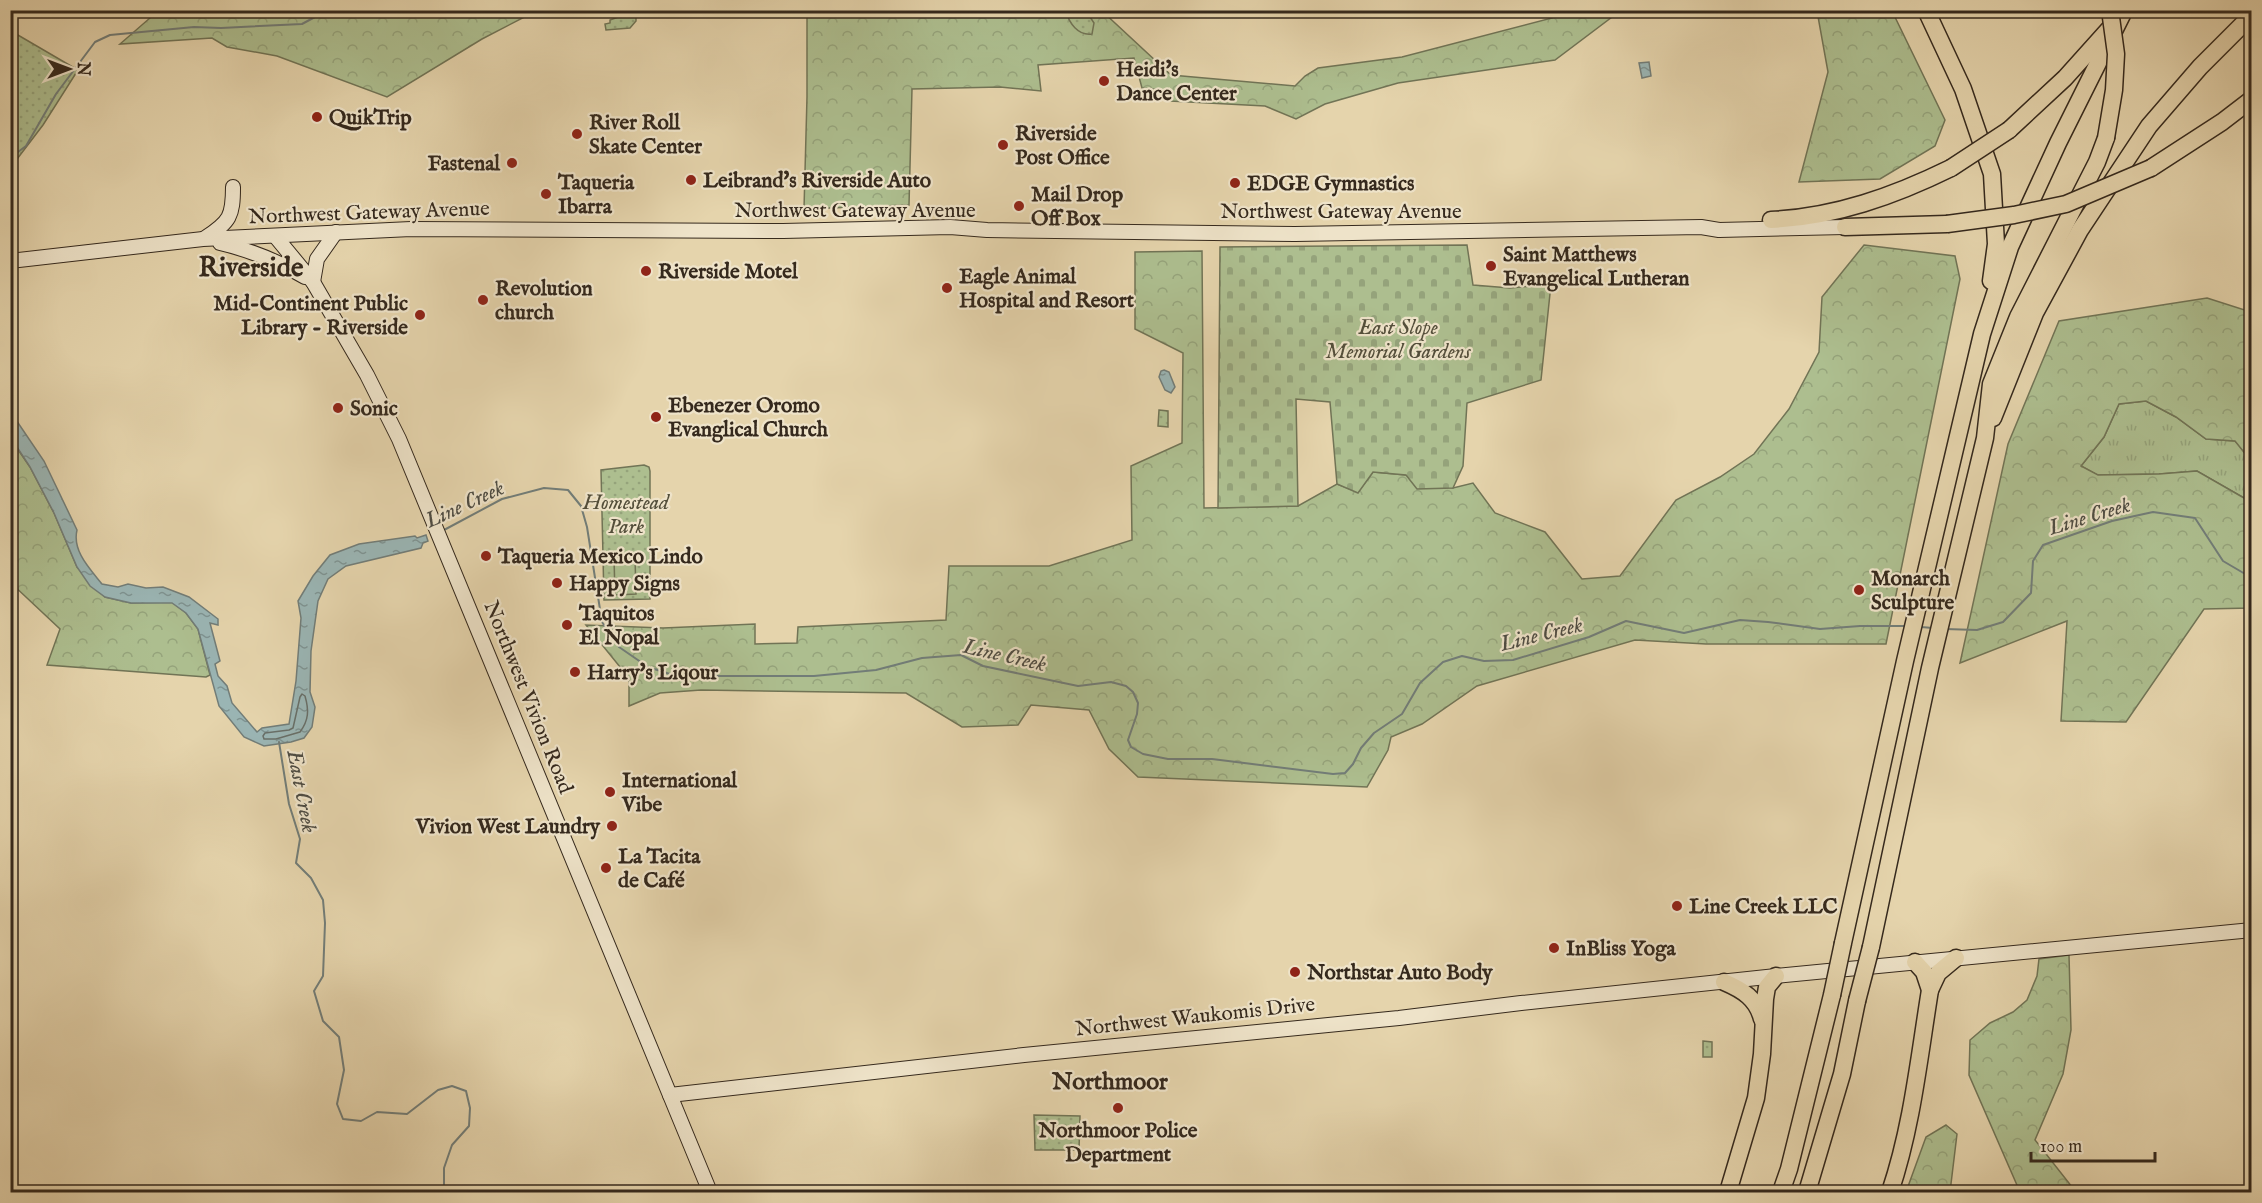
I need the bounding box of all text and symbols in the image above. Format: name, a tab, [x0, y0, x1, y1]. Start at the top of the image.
north arrow	[39, 39, 99, 99]
place label: Heidi's Dance Center	[1116, 57, 1237, 108]
text: N	[72, 61, 92, 76]
marker: Heidi's Dance Center	[1097, 74, 1111, 88]
place label: QuikTrip	[329, 105, 412, 132]
marker: QuikTrip	[310, 110, 324, 124]
place label: River Roll Skate Center	[589, 110, 702, 161]
place label: Riverside Post Office	[1015, 121, 1110, 172]
marker: River Roll Skate Center	[570, 127, 584, 141]
marker: Riverside Post Office	[996, 138, 1010, 152]
place label: Fastenal	[428, 151, 501, 178]
marker: Fastenal	[505, 156, 519, 170]
place label: Leibrand's Riverside Auto	[703, 168, 932, 195]
place label: Taqueria Ibarra	[557, 170, 635, 221]
place label: EDGE Gymnastics	[1247, 171, 1414, 198]
marker: Leibrand's Riverside Auto	[684, 173, 698, 187]
marker: EDGE Gymnastics	[1228, 176, 1242, 190]
place label: Mail Drop Off Box	[1031, 182, 1124, 233]
marker: Taqueria Ibarra	[539, 187, 553, 201]
street label: Northwest Gateway Avenue	[248, 196, 491, 231]
street label: Northwest Gateway Avenue	[734, 198, 976, 225]
marker: Mail Drop Off Box	[1012, 199, 1026, 213]
street label: Northwest Gateway Avenue	[1220, 199, 1462, 226]
place label: Saint Matthews Evangelical Lutheran	[1503, 242, 1689, 293]
district label: Riverside	[198, 252, 304, 286]
place label: Riverside Motel	[658, 259, 799, 286]
marker: Saint Matthews Evangelical Lutheran	[1484, 259, 1498, 273]
marker: Riverside Motel	[639, 264, 653, 278]
place label: Eagle Animal Hospital and Resort	[959, 264, 1135, 315]
place label: Revolution church	[495, 276, 593, 327]
marker: Eagle Animal Hospital and Resort	[940, 281, 954, 295]
place label: Mid-Continent Public Library - Riverside	[213, 291, 408, 342]
marker: Revolution church	[476, 293, 490, 307]
marker: Mid-Continent Public Library - Riverside	[413, 308, 427, 322]
park label: East Slope Memorial Gardens	[1325, 315, 1472, 366]
place label: Ebenezer Oromo Evanglical Church	[668, 393, 829, 444]
place label: Sonic	[350, 396, 398, 423]
marker: Sonic	[331, 401, 345, 415]
marker: Ebenezer Oromo Evanglical Church	[649, 410, 663, 424]
water label: Line Creek	[420, 474, 509, 536]
park label: Homestead Park	[582, 490, 671, 541]
water label: Line Creek	[2044, 491, 2134, 543]
place label: Taqueria Mexico Lindo	[497, 544, 704, 571]
marker: Taqueria Mexico Lindo	[479, 549, 493, 563]
place label: Monarch Sculpture	[1871, 566, 1955, 617]
place label: Happy Signs	[569, 571, 680, 598]
marker: Happy Signs	[550, 576, 564, 590]
marker: Monarch Sculpture	[1852, 583, 1866, 597]
street label: Northwest Vivion Road	[477, 597, 579, 799]
place label: Taquitos El Nopal	[578, 601, 660, 652]
water label: Line Creek	[1496, 611, 1586, 659]
marker: Taquitos El Nopal	[560, 618, 574, 632]
water label: Line Creek	[959, 633, 1049, 679]
place label: Harry's Liqour	[587, 660, 719, 687]
marker: Harry's Liqour	[568, 665, 582, 679]
water label: East Creek	[279, 747, 323, 835]
place label: International Vibe	[621, 768, 738, 819]
marker: International Vibe	[603, 785, 617, 799]
place label: Vivion West Laundry	[415, 814, 601, 841]
marker: Vivion West Laundry	[605, 819, 619, 833]
place label: La Tacita de Café	[618, 844, 701, 895]
marker: La Tacita de Café	[599, 861, 613, 875]
place label: Line Creek LLC	[1689, 894, 1838, 921]
marker: Line Creek LLC	[1670, 899, 1684, 913]
place label: InBliss Yoga	[1566, 936, 1677, 963]
marker: InBliss Yoga	[1547, 941, 1561, 955]
place label: Northstar Auto Body	[1306, 960, 1493, 987]
marker: Northstar Auto Body	[1288, 965, 1302, 979]
street label: Northwest Waukomis Drive	[1074, 991, 1317, 1044]
district label: Northmoor	[1051, 1067, 1168, 1098]
marker: Northmoor Police Department	[1111, 1101, 1125, 1115]
place label: Northmoor Police Department	[1038, 1118, 1198, 1169]
scale bar	[2031, 1125, 2156, 1163]
text: 100 m	[2040, 1136, 2082, 1159]

